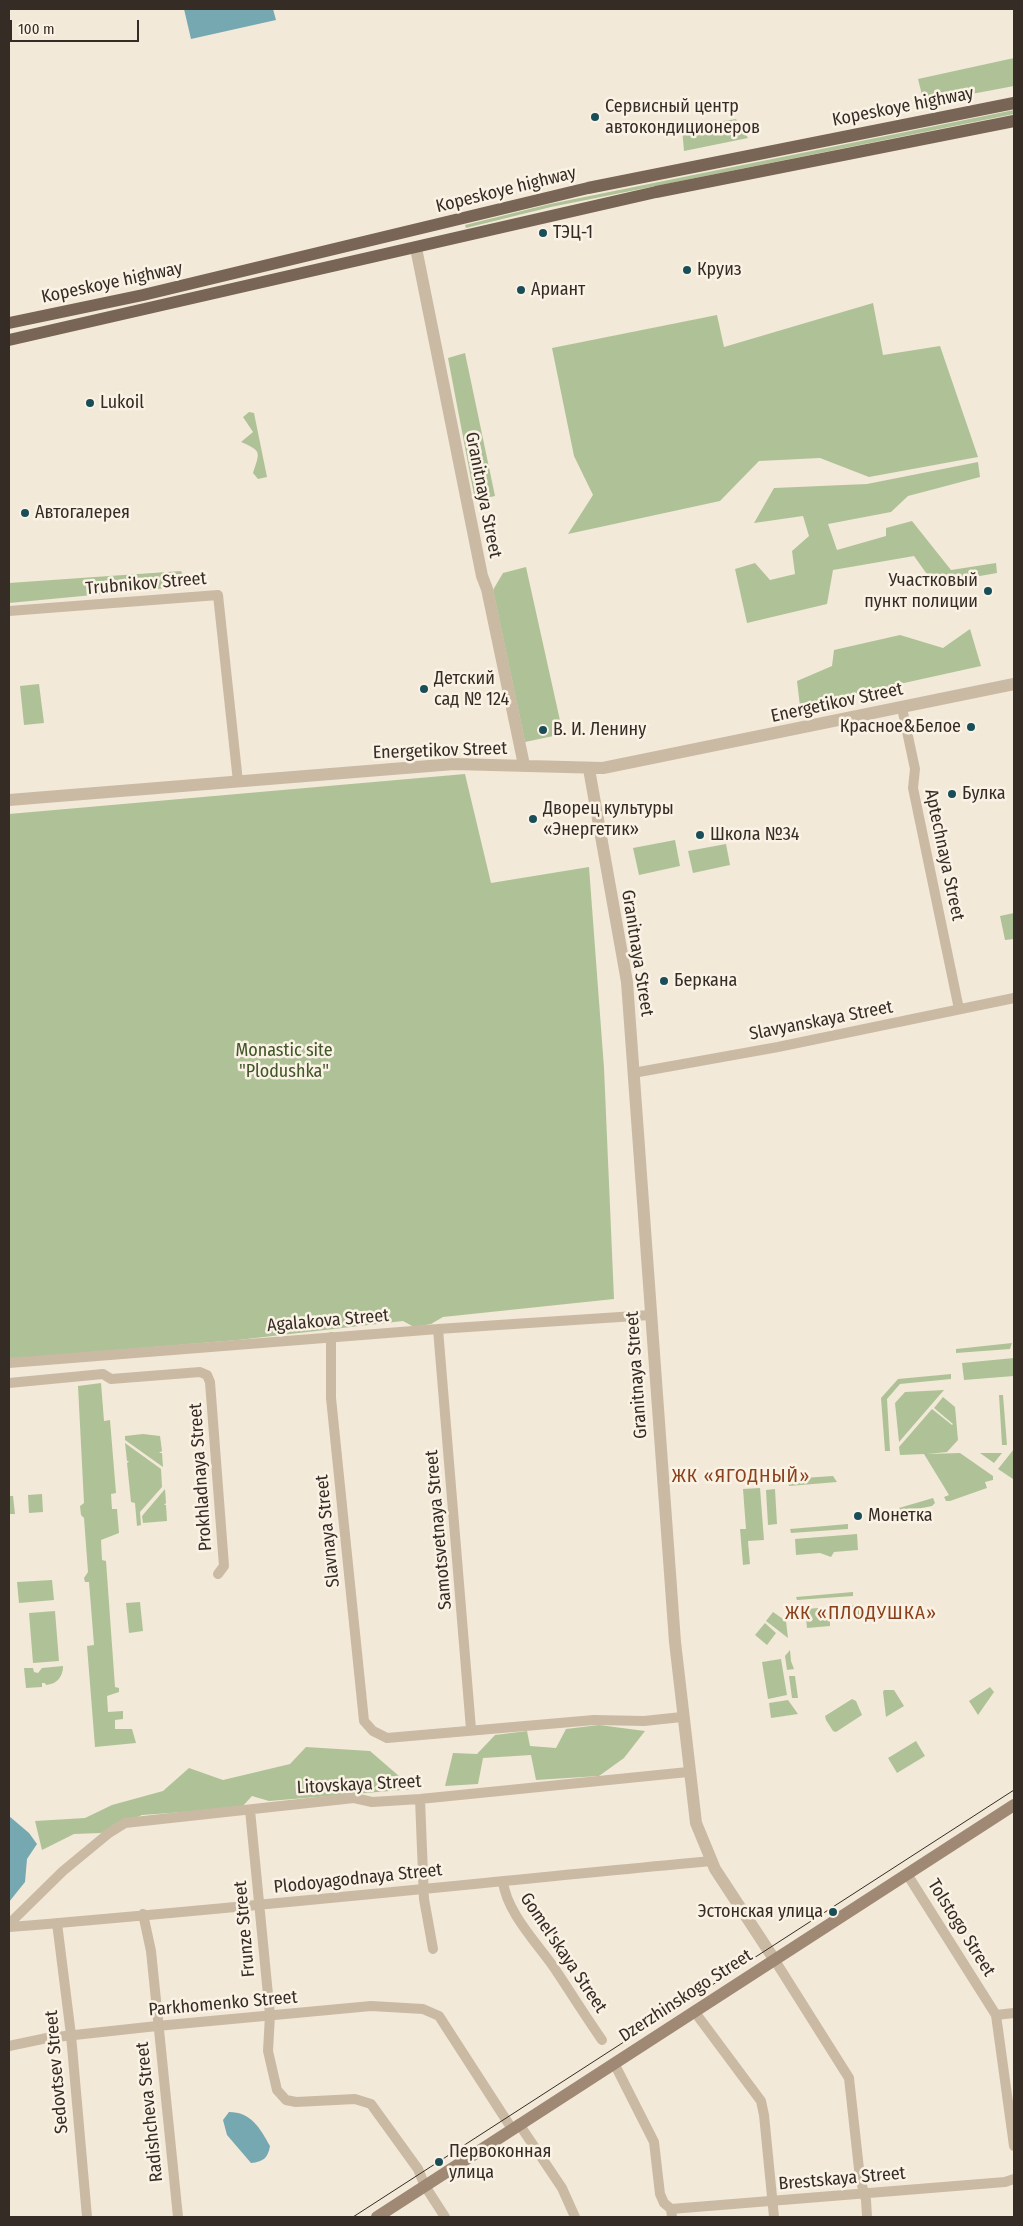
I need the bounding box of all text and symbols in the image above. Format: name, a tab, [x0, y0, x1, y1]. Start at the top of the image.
scale bar	[12, 10, 141, 42]
text: 100 m	[18, 20, 55, 38]
street label: Kopeskoye highway	[830, 83, 976, 131]
place label: Сервисный центр автокондиционеров	[605, 96, 760, 138]
marker: Сервисный центр автокондиционеров	[589, 111, 601, 123]
street label: Kopeskoye highway	[434, 162, 578, 218]
place label: ТЭЦ-1	[553, 222, 593, 244]
marker: ТЭЦ-1	[537, 227, 549, 239]
street label: Kopeskoye highway	[39, 257, 185, 309]
place label: Круиз	[697, 259, 742, 281]
marker: Круиз	[681, 264, 693, 276]
place label: Ариант	[531, 279, 585, 301]
marker: Ариант	[515, 284, 527, 296]
place label: Lukoil	[100, 392, 144, 414]
marker: Lukoil	[84, 397, 96, 409]
street label: Granitnaya Street	[460, 430, 506, 560]
place label: Автогалерея	[35, 502, 130, 524]
marker: Автогалерея	[19, 507, 31, 519]
street label: Trubnikov Street	[85, 568, 207, 600]
place label: Участковый пункт полиции	[864, 570, 978, 612]
marker: Участковый пункт полиции	[982, 585, 994, 597]
place label: Детский сад № 124	[434, 668, 509, 711]
street label: Energetikov Street	[769, 678, 905, 728]
marker: Детский сад № 124	[418, 683, 430, 695]
place label: Красное&Белое	[840, 716, 961, 738]
place label: В. И. Ленину	[553, 719, 646, 741]
marker: Красное&Белое	[965, 721, 977, 733]
marker: В. И. Ленину	[537, 724, 549, 736]
street label: Energetikov Street	[373, 738, 507, 764]
place label: Булка	[962, 783, 1005, 805]
street label: Aptechnaya Street	[920, 787, 968, 923]
marker: Булка	[946, 788, 958, 800]
place label: Дворец культуры «Энергетик»	[543, 798, 674, 841]
marker: Дворец культуры «Энергетик»	[527, 813, 539, 825]
place label: Школа №34	[710, 824, 800, 846]
marker: Школа №34	[694, 829, 706, 841]
street label: Granitnaya Street	[616, 888, 658, 1018]
place label: Беркана	[674, 970, 737, 992]
marker: Беркана	[658, 975, 670, 987]
street label: Slavyanskaya Street	[747, 997, 895, 1045]
park label: Monastic site "Plodushka"	[235, 1040, 333, 1082]
street label: Agalakova Street	[266, 1305, 390, 1337]
street label: Granitnaya Street	[622, 1310, 652, 1440]
street label: Prokhladnaya Street	[185, 1402, 217, 1552]
street label: Samotsvetnaya Street	[421, 1449, 457, 1611]
district label: ЖК «ЯГОДНЫЙ»	[670, 1466, 812, 1488]
street label: Slavnaya Street	[311, 1474, 345, 1588]
place label: Монетка	[868, 1505, 933, 1527]
marker: Монетка	[852, 1510, 864, 1522]
district label: ЖК «ПЛОДУШКА»	[783, 1603, 939, 1625]
street label: Litovskaya Street	[296, 1771, 422, 1799]
street label: Plodoyagodnaya Street	[273, 1859, 443, 1899]
street label: Tolstogo Street	[923, 1875, 999, 1981]
street label: Frunze Street	[230, 1880, 260, 1978]
street label: Gomel'skaya Street	[515, 1889, 611, 2017]
place label: Эстонская улица	[698, 1901, 823, 1923]
marker: Эстонская улица	[827, 1906, 839, 1918]
street label: Dzerzhinskogo Street	[615, 1945, 757, 2047]
street label: Parkhomenko Street	[148, 1987, 298, 2021]
street label: Sedovtsev Street	[41, 2009, 73, 2135]
street label: Radishcheva Street	[132, 2041, 168, 2183]
place label: Первоконная улица	[449, 2141, 551, 2184]
marker: Первоконная улица	[433, 2156, 445, 2168]
street label: Brestskaya Street	[778, 2163, 906, 2195]

